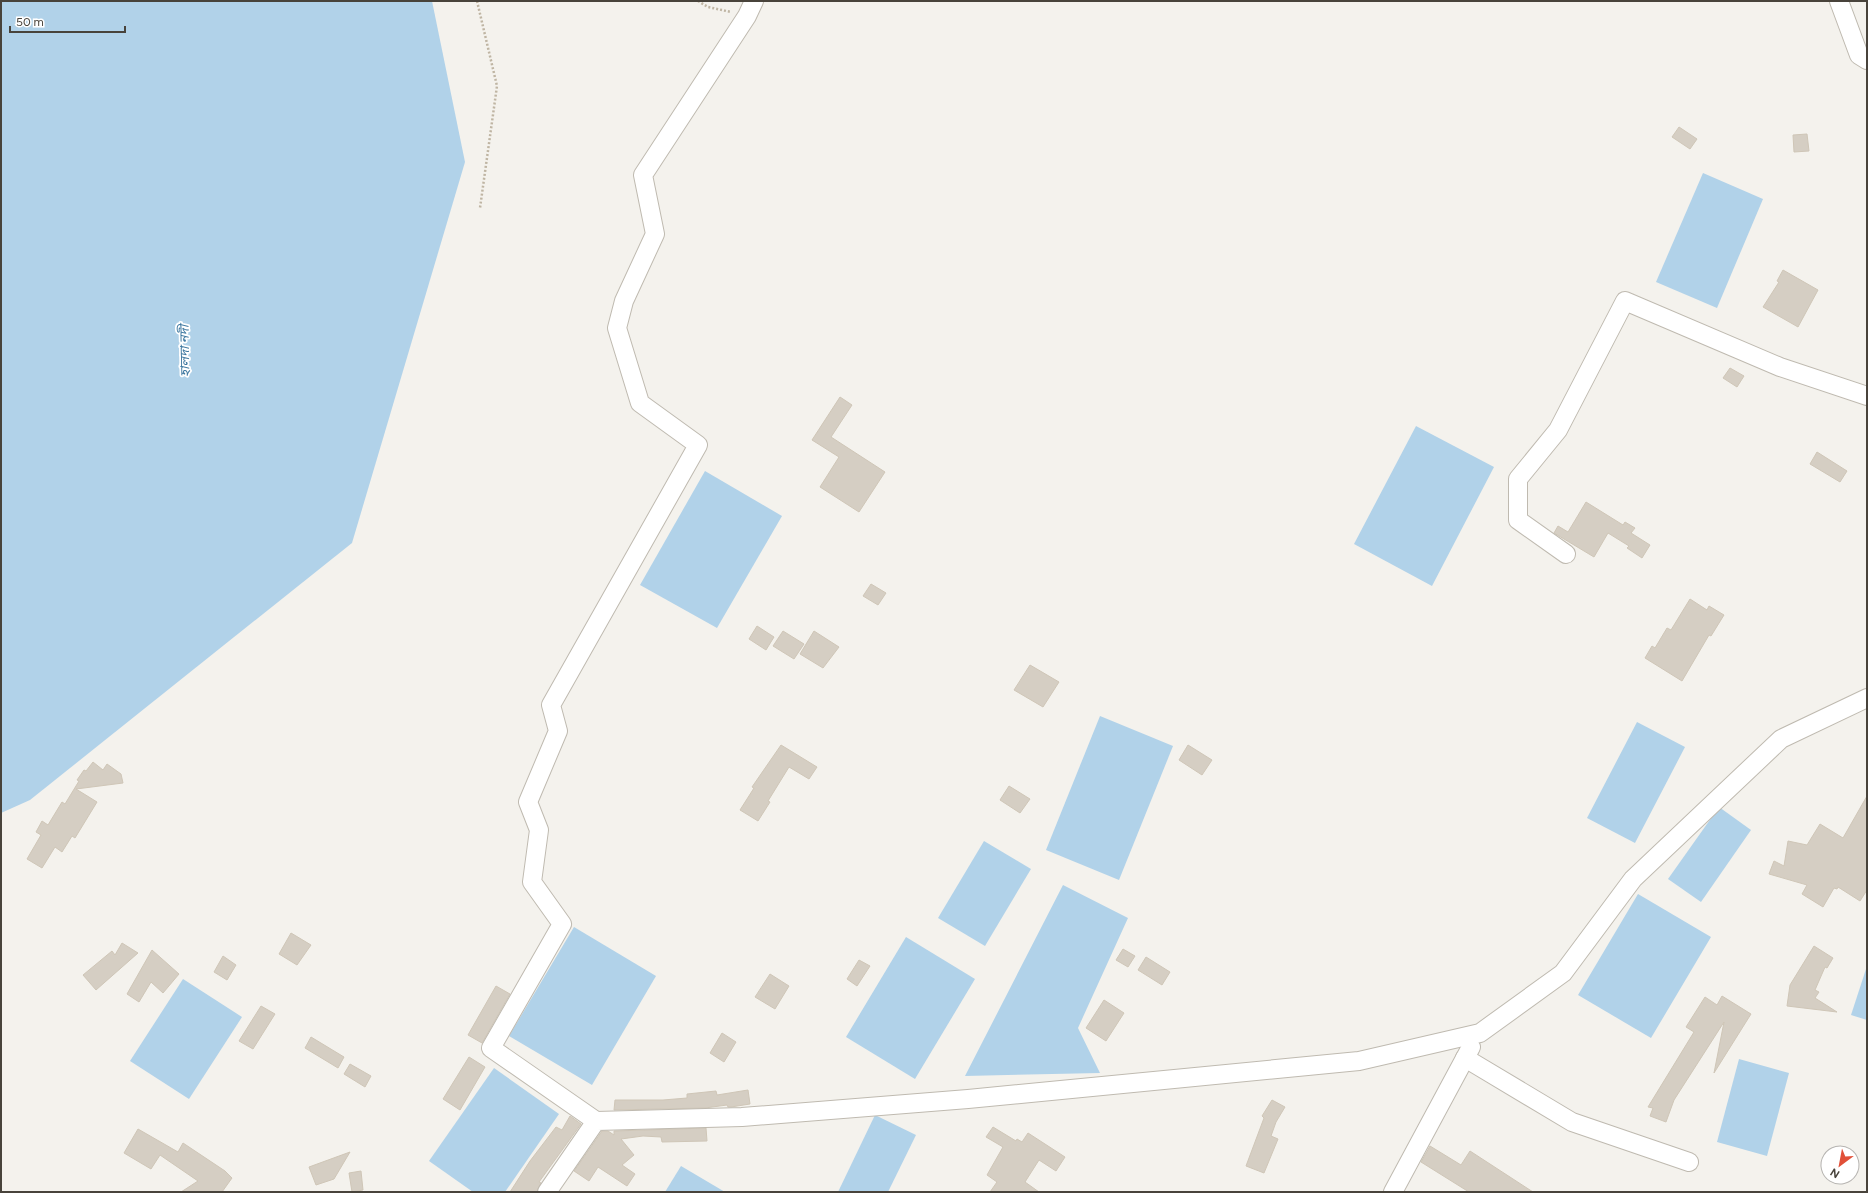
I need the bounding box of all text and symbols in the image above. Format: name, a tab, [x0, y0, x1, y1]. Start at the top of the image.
scale bar	[10, 8, 125, 34]
text: 50 m	[16, 15, 44, 29]
water label: হালদা নদী	[177, 322, 192, 377]
north arrow	[1820, 1145, 1860, 1185]
text: N	[1828, 1165, 1842, 1181]

